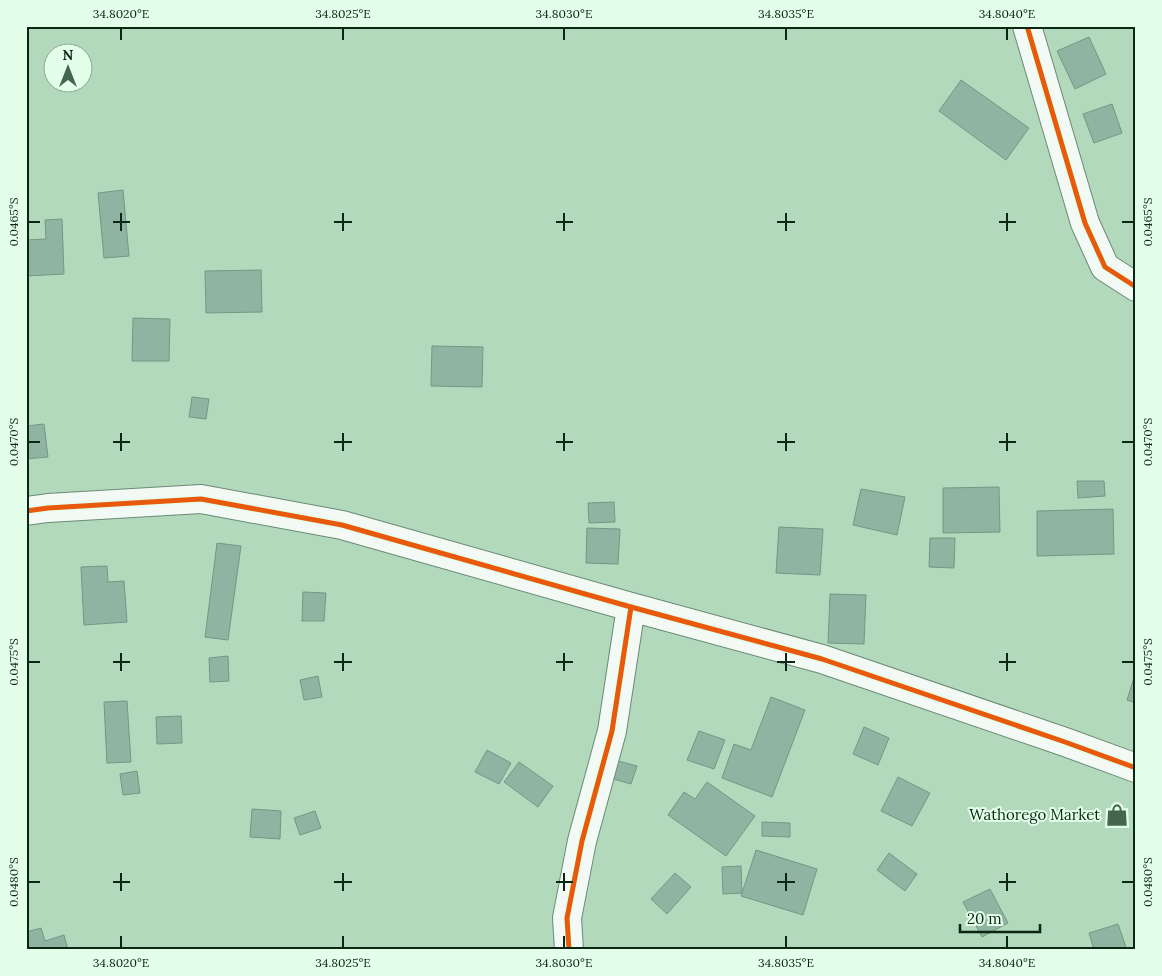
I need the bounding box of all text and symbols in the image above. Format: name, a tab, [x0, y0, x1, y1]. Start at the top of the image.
text: 34.8020°E	[93, 6, 149, 21]
text: 34.8025°E	[315, 6, 371, 21]
text: 34.8030°E	[536, 6, 592, 21]
text: 34.8035°E	[758, 6, 814, 21]
text: 34.8040°E	[979, 6, 1035, 21]
north arrow	[42, 42, 92, 92]
text: N	[63, 46, 74, 64]
text: 0.0465°S	[6, 197, 21, 247]
text: 0.0465°S	[1140, 197, 1155, 247]
text: 0.0470°S	[6, 417, 21, 466]
text: 0.0470°S	[1140, 417, 1155, 466]
text: 0.0475°S	[6, 638, 21, 686]
text: 0.0475°S	[1140, 638, 1155, 686]
shop icon: Wathorego Market	[1104, 802, 1130, 828]
place label: Wathorego Market	[969, 805, 1100, 824]
text: 0.0480°S	[6, 857, 21, 907]
text: 0.0480°S	[1140, 857, 1155, 907]
scale bar	[960, 901, 1040, 933]
text: 20 m	[967, 909, 1002, 928]
text: 34.8020°E	[93, 955, 149, 970]
text: 34.8025°E	[315, 955, 371, 970]
text: 34.8030°E	[536, 955, 592, 970]
text: 34.8035°E	[758, 955, 814, 970]
text: 34.8040°E	[979, 955, 1035, 970]

